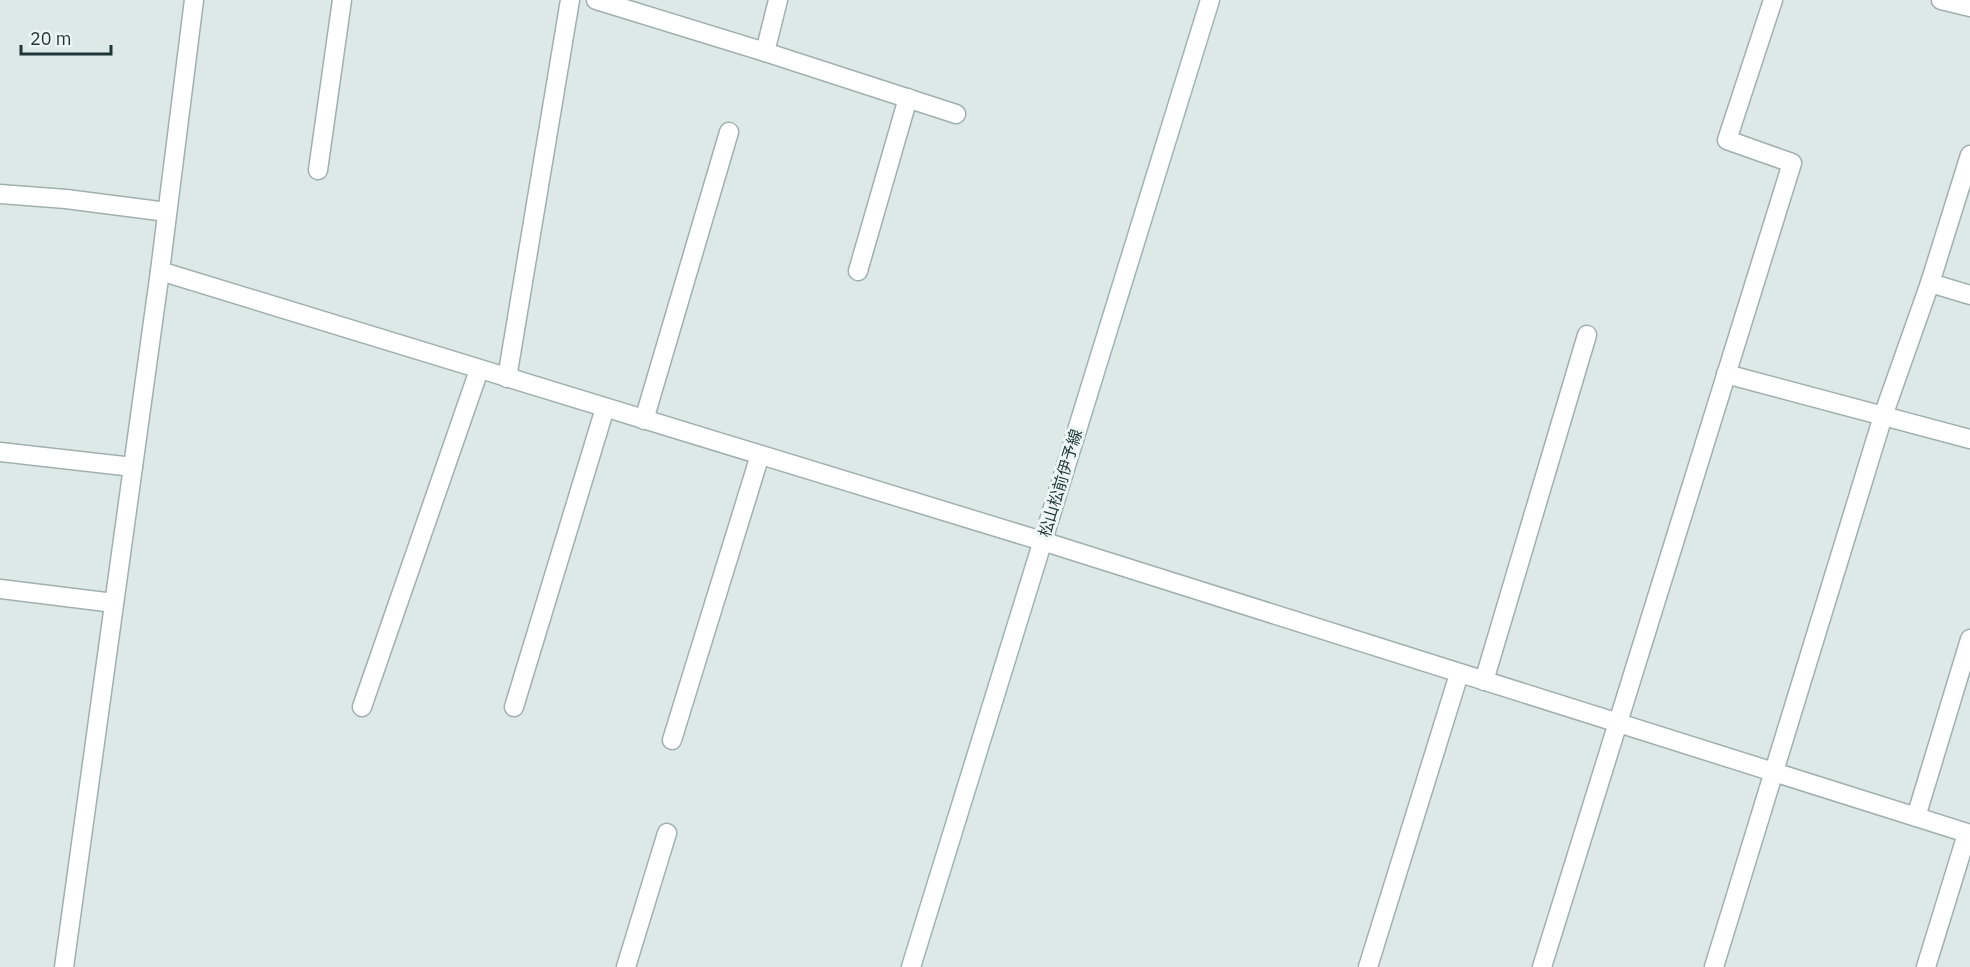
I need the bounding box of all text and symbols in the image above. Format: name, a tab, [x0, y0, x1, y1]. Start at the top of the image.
scale bar	[21, 18, 111, 56]
text: 20 m	[30, 27, 72, 50]
street label: 松山松前伊予線	[1034, 427, 1086, 539]

